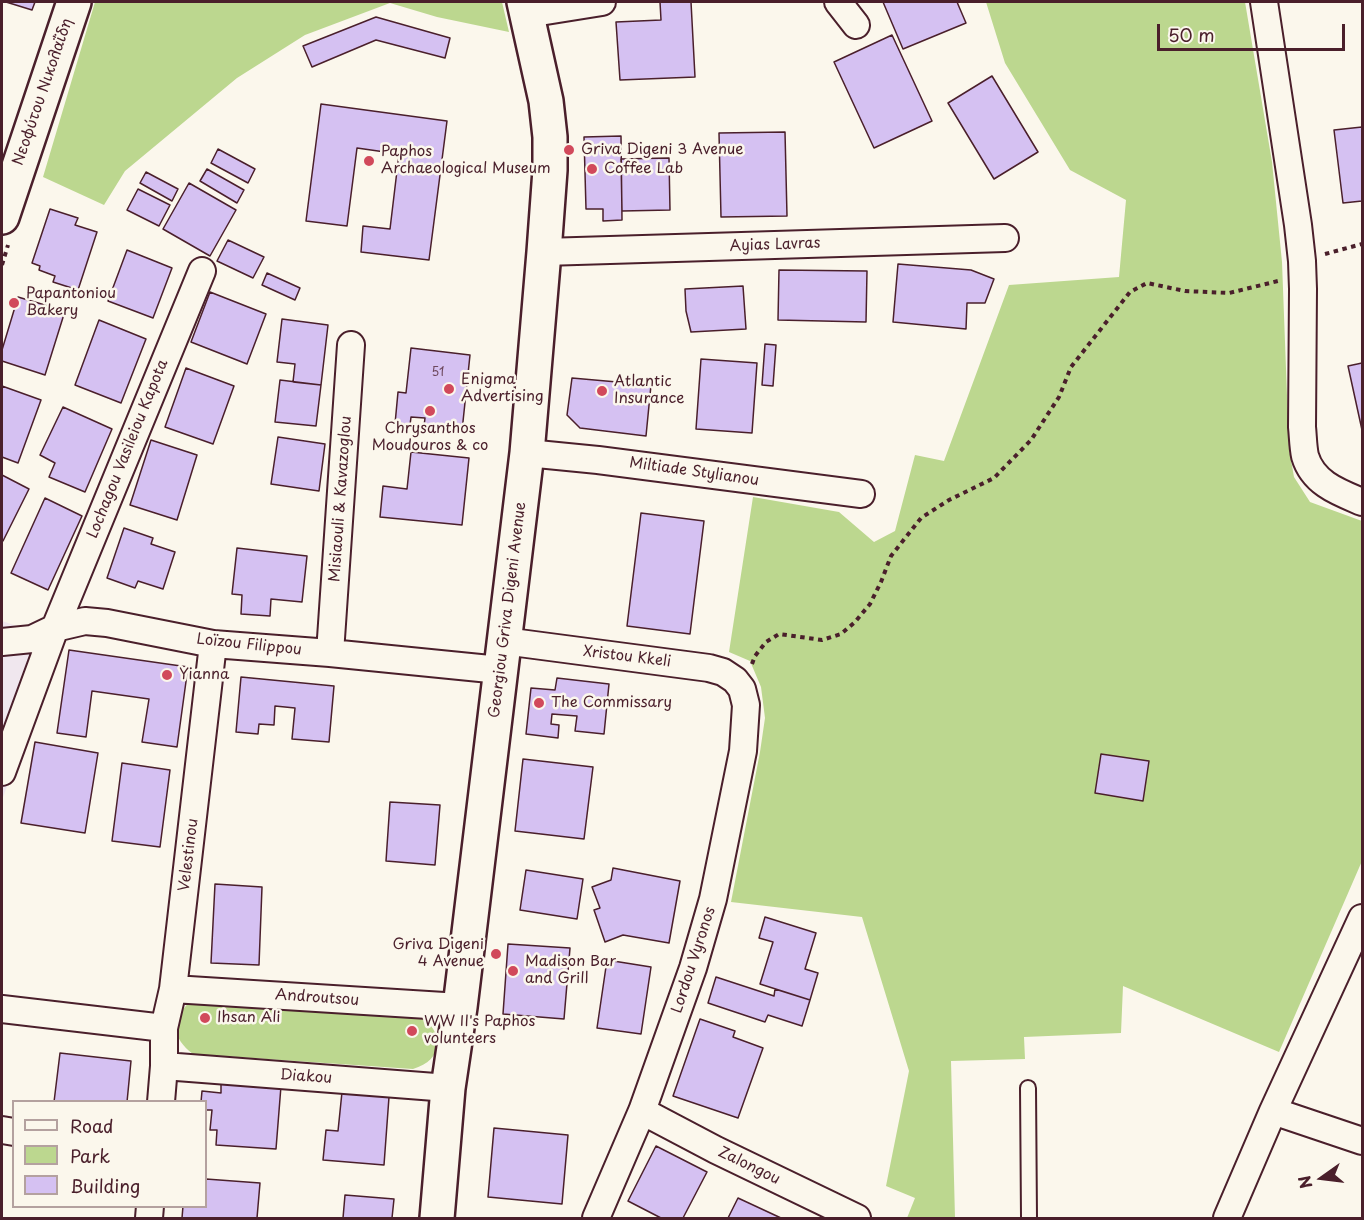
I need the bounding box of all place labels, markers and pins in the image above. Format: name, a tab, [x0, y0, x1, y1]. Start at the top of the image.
place label: Griva Digeni 3 Avenue	[581, 141, 743, 159]
place label: Paphos Archaeological Museum	[381, 143, 551, 178]
marker: Griva Digeni 3 Avenue	[562, 143, 576, 157]
marker: Paphos Archaeological Museum	[362, 154, 376, 168]
place label: Coffee Lab	[604, 160, 683, 178]
marker: Coffee Lab	[585, 162, 599, 176]
place label: Papantoniou Bakery	[26, 285, 116, 320]
marker: Papantoniou Bakery	[7, 296, 21, 310]
place label: Enigma Advertising	[461, 371, 544, 406]
place label: Atlantic Insurance	[614, 373, 684, 408]
marker: Enigma Advertising	[442, 382, 456, 396]
marker: Atlantic Insurance	[595, 384, 609, 398]
marker: Chrysanthos Moudouros & co	[423, 404, 437, 418]
place label: Chrysanthos Moudouros & co	[372, 420, 488, 455]
place label: Yianna	[179, 666, 229, 684]
marker: Yianna	[160, 668, 174, 682]
place label: The Commissary	[551, 694, 672, 712]
marker: The Commissary	[532, 696, 546, 710]
place label: Griva Digeni 4 Avenue	[393, 936, 484, 971]
marker: Griva Digeni 4 Avenue	[489, 947, 503, 961]
place label: Madison Bar and Grill	[525, 953, 616, 988]
marker: Madison Bar and Grill	[506, 964, 520, 978]
place label: Ihsan Ali	[217, 1009, 281, 1027]
marker: Ihsan Ali	[198, 1011, 212, 1025]
place label: WW II's Paphos volunteers	[424, 1013, 535, 1048]
marker: WW II's Paphos volunteers	[405, 1024, 419, 1038]

